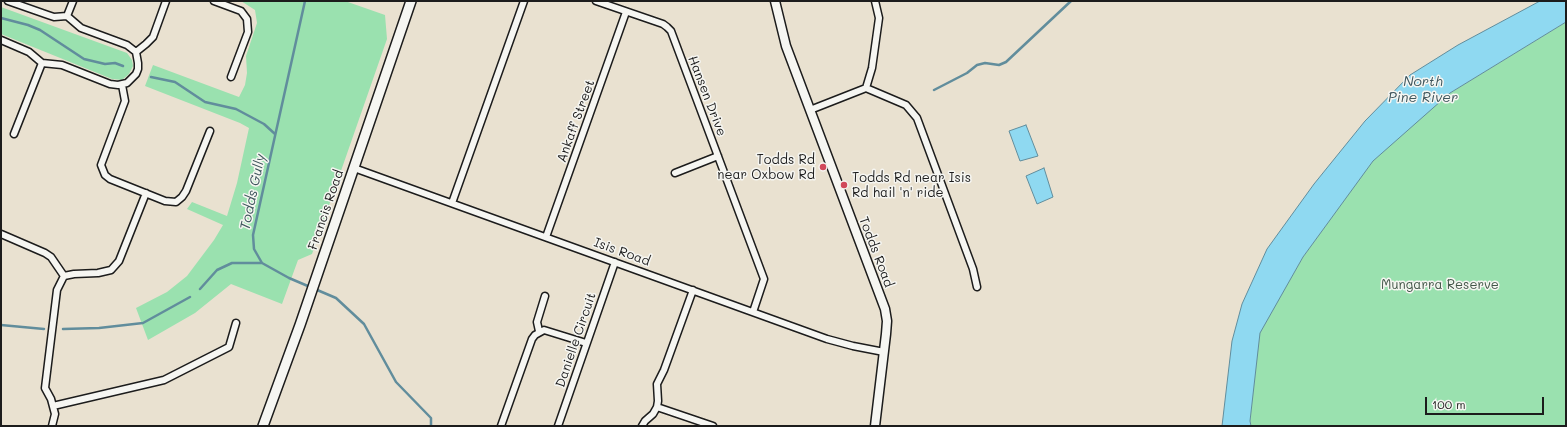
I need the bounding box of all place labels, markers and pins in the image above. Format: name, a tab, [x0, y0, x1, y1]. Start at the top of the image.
place label: Todds Rd near Oxbow Rd	[717, 152, 815, 183]
marker: Todds Rd near Oxbow Rd	[818, 162, 828, 172]
place label: Todds Rd near Isis Rd hail 'n' ride	[852, 170, 971, 201]
marker: Todds Rd near Isis Rd hail 'n' ride	[839, 180, 849, 190]

